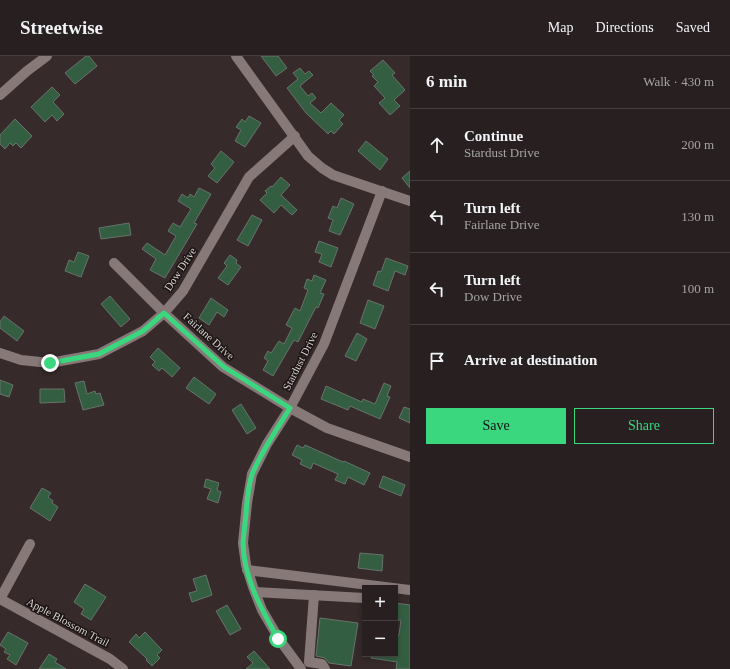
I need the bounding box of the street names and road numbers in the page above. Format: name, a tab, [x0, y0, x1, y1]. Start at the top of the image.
street label: Dow Drive	[162, 245, 198, 293]
street label: Fairlane Drive	[181, 310, 237, 362]
street label: Stardust Drive	[280, 330, 320, 392]
street label: Apple Blossom Trail	[25, 595, 111, 649]

